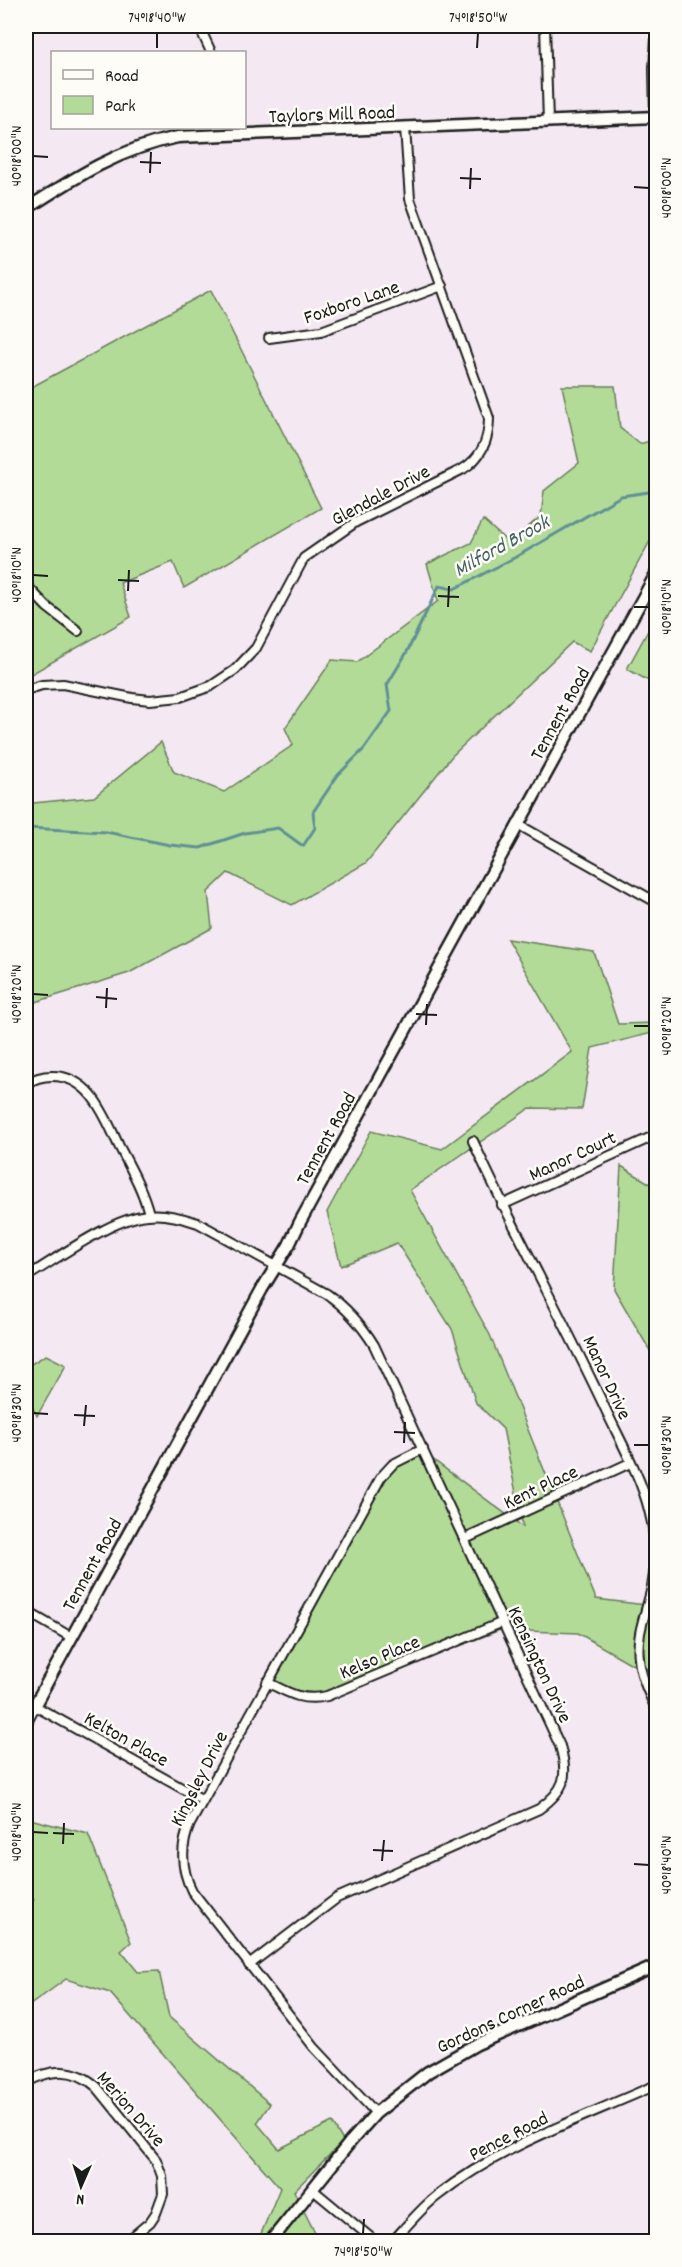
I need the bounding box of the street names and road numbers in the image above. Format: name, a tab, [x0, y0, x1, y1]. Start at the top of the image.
street label: Taylors Mill Road	[268, 100, 396, 132]
street label: Foxboro Lane	[300, 274, 404, 333]
street label: Glendale Drive	[327, 459, 436, 534]
street label: Tennent Road	[524, 663, 599, 766]
street label: Tennent Road	[290, 1088, 365, 1191]
street label: Manor Court	[525, 1125, 622, 1190]
street label: Manor Drive	[574, 1332, 637, 1425]
street label: Kent Place	[499, 1459, 583, 1518]
street label: Tennent Road	[56, 1514, 131, 1617]
street label: Kensington Drive	[499, 1602, 578, 1728]
street label: Kelso Place	[336, 1629, 425, 1688]
street label: Kelton Place	[78, 1706, 173, 1775]
street label: Kingsley Drive	[165, 1726, 237, 1832]
street label: Gordons Corner Road	[433, 1969, 590, 2062]
street label: Merion Drive	[89, 2066, 171, 2154]
street label: Pence Road	[465, 2106, 554, 2170]

